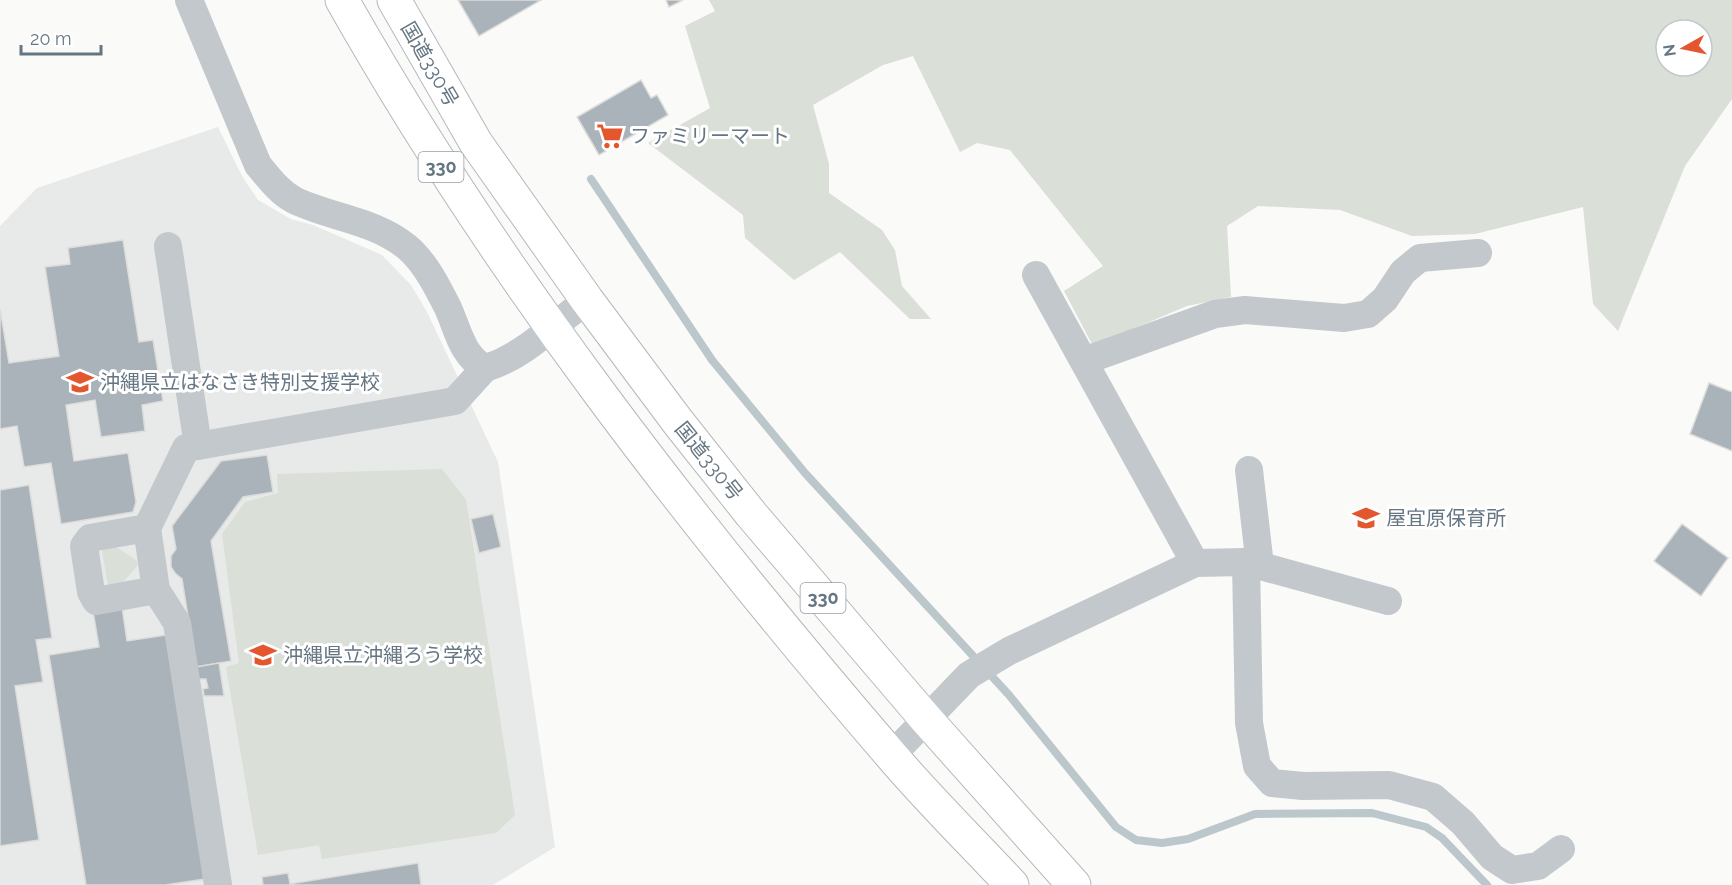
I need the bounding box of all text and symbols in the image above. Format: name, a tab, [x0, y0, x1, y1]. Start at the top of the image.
street label: 国道330号	[396, 17, 464, 111]
scale bar	[21, 18, 100, 56]
north arrow	[1654, 18, 1714, 78]
text: 20 m	[30, 28, 72, 49]
text: N	[1659, 43, 1680, 58]
supermarket icon: ファミリーマート	[595, 121, 625, 151]
place label: ファミリーマート	[630, 124, 790, 148]
road number: 330	[418, 152, 464, 182]
school or university icon: 沖縄県立はなさき特別支援学校	[65, 367, 95, 397]
place label: 沖縄県立はなさき特別支援学校	[100, 370, 380, 394]
street label: 国道330号	[670, 417, 748, 505]
school or university icon: 屋宜原保育所	[1351, 503, 1381, 533]
place label: 屋宜原保育所	[1386, 506, 1506, 530]
road number: 330	[800, 583, 846, 613]
school or university icon: 沖縄県立沖縄ろう学校	[248, 640, 278, 670]
place label: 沖縄県立沖縄ろう学校	[283, 643, 483, 667]

